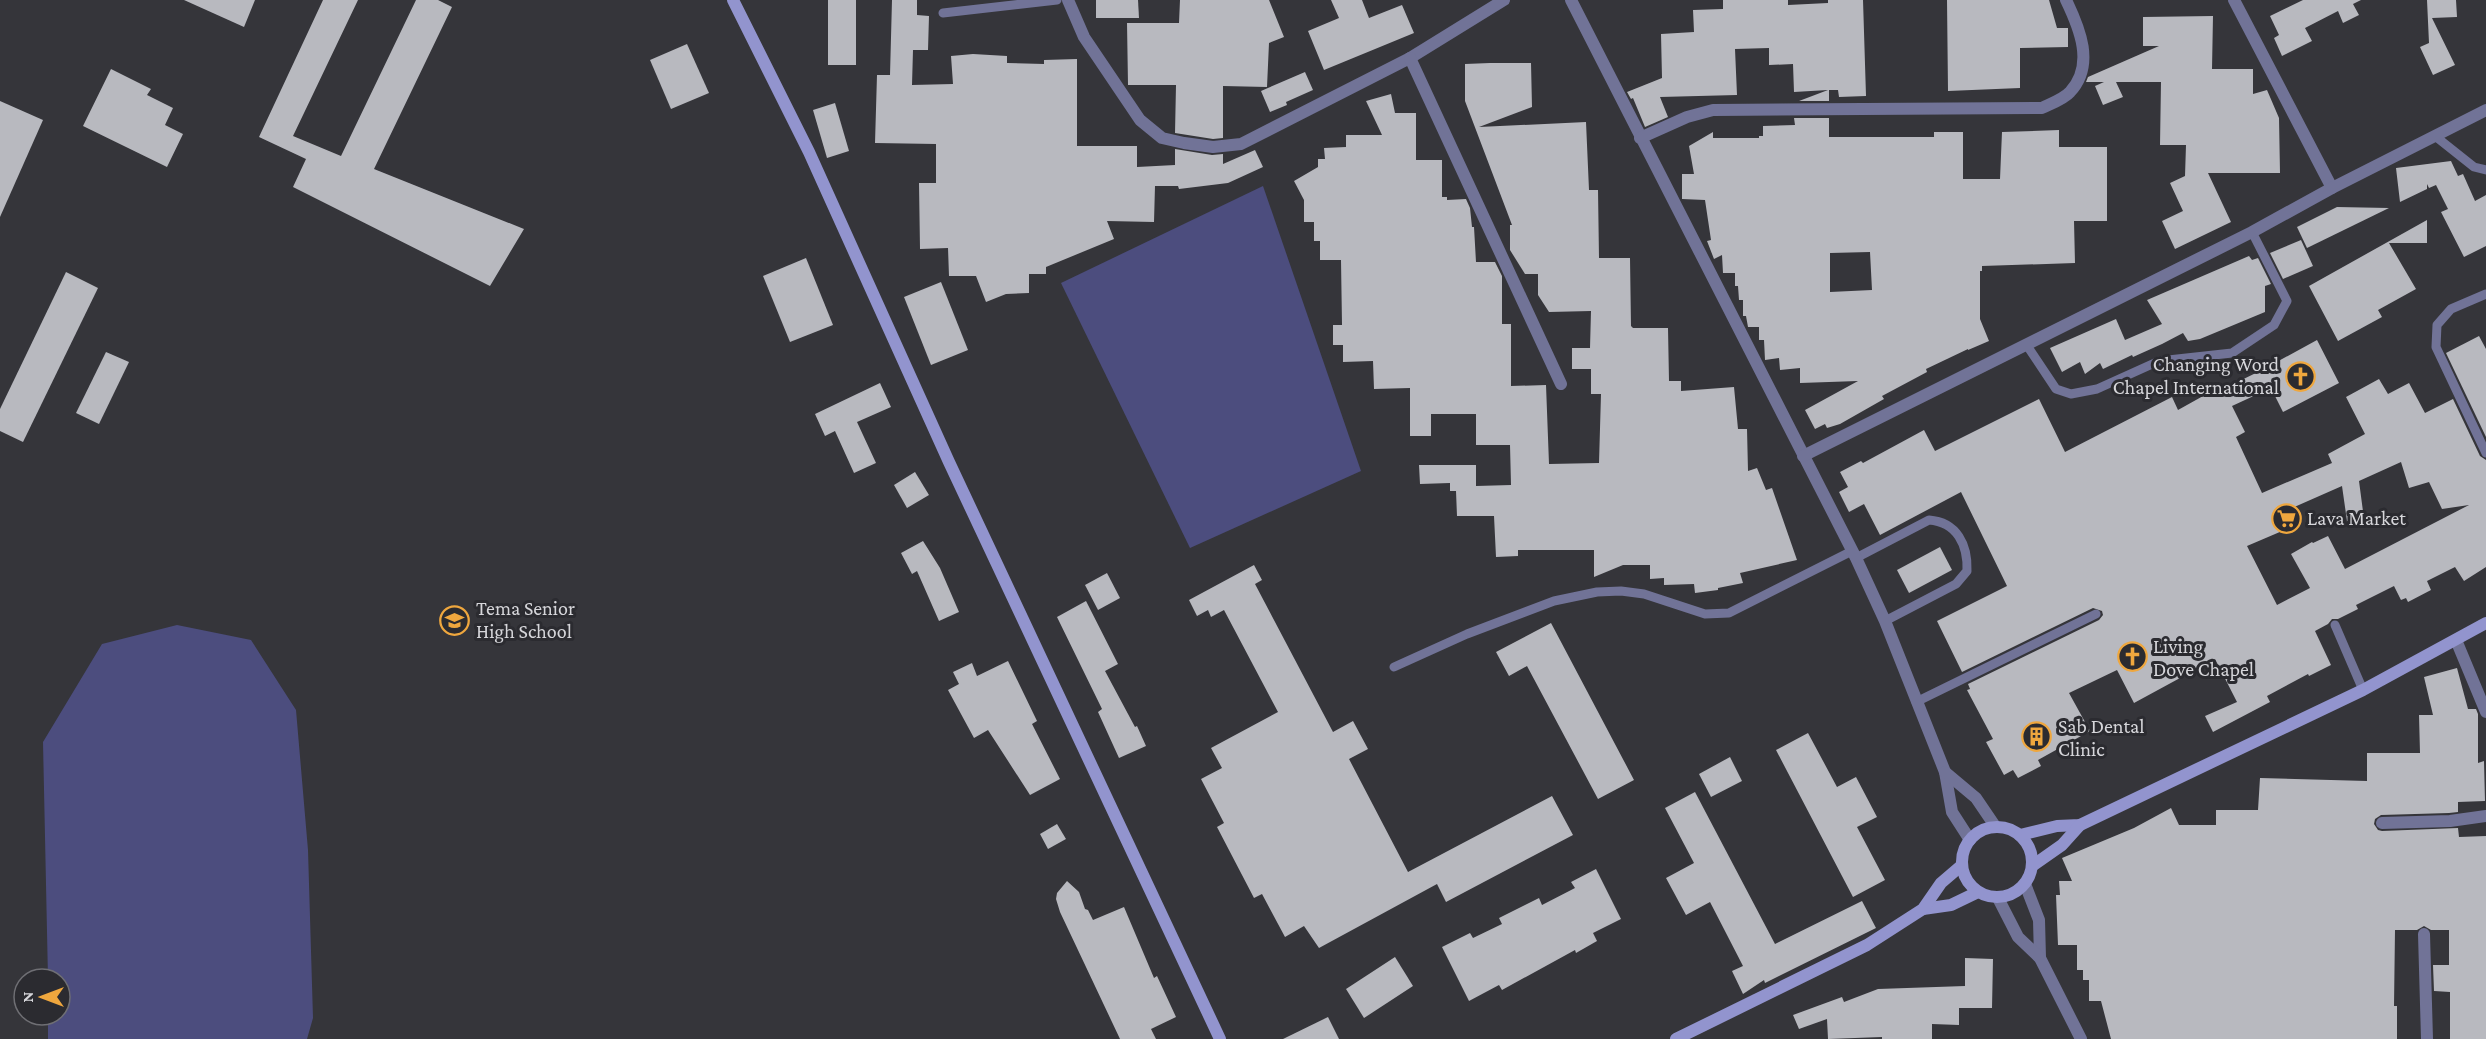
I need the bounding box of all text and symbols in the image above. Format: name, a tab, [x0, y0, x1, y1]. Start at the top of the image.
place label: Changing Word Chapel International	[2113, 353, 2279, 399]
church icon: Changing Word Chapel International	[2284, 360, 2316, 392]
supermarket icon: Lava Market	[2270, 502, 2302, 534]
place label: Lava Market	[2307, 507, 2406, 529]
place label: Tema Senior High School	[476, 597, 575, 643]
school or university icon: Tema Senior High School	[439, 604, 471, 636]
place label: Living Dove Chapel	[2153, 635, 2254, 681]
church icon: Living Dove Chapel	[2116, 641, 2148, 673]
place label: Sab Dental Clinic	[2058, 715, 2145, 760]
building icon: Sab Dental Clinic	[2021, 721, 2053, 753]
north arrow	[12, 967, 72, 1027]
text: N	[19, 991, 36, 1002]

